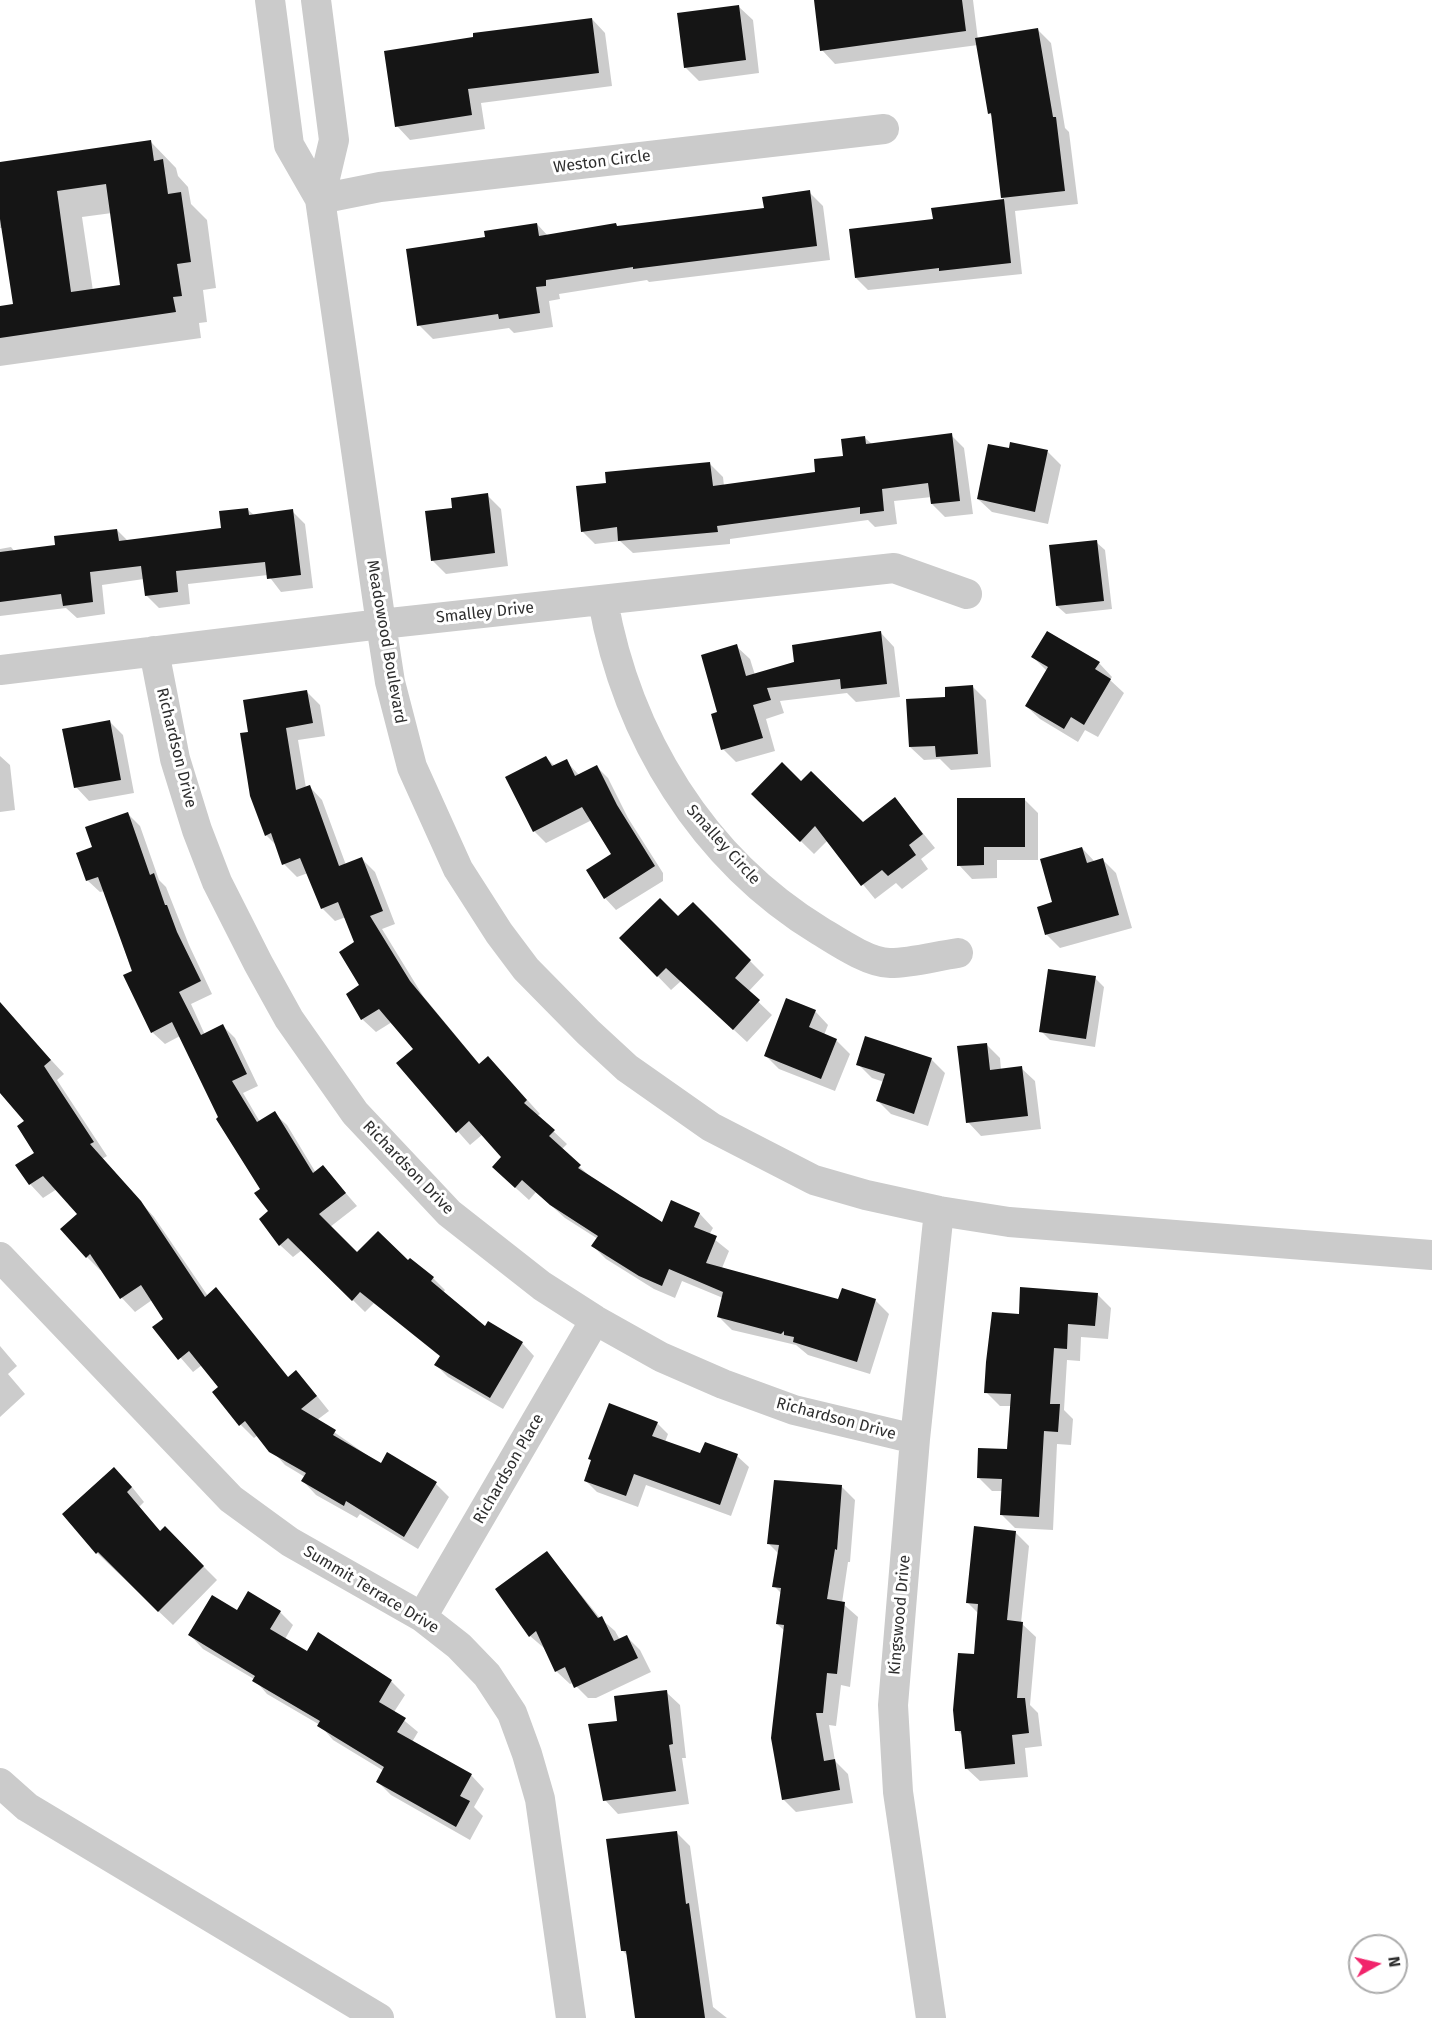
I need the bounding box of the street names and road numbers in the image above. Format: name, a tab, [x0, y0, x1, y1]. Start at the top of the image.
street label: Weston Circle	[552, 147, 652, 177]
street label: Meadowood Boulevard	[362, 559, 410, 725]
street label: Smalley Drive	[435, 598, 535, 628]
street label: Richardson Drive	[152, 686, 200, 810]
street label: Smalley Circle	[682, 801, 764, 889]
street label: Richardson Drive	[358, 1117, 458, 1219]
street label: Richardson Drive	[774, 1394, 898, 1444]
street label: Richardson Place	[470, 1410, 548, 1528]
street label: Summit Terrace Drive	[300, 1542, 442, 1638]
street label: Kingswood Drive	[885, 1554, 915, 1676]

